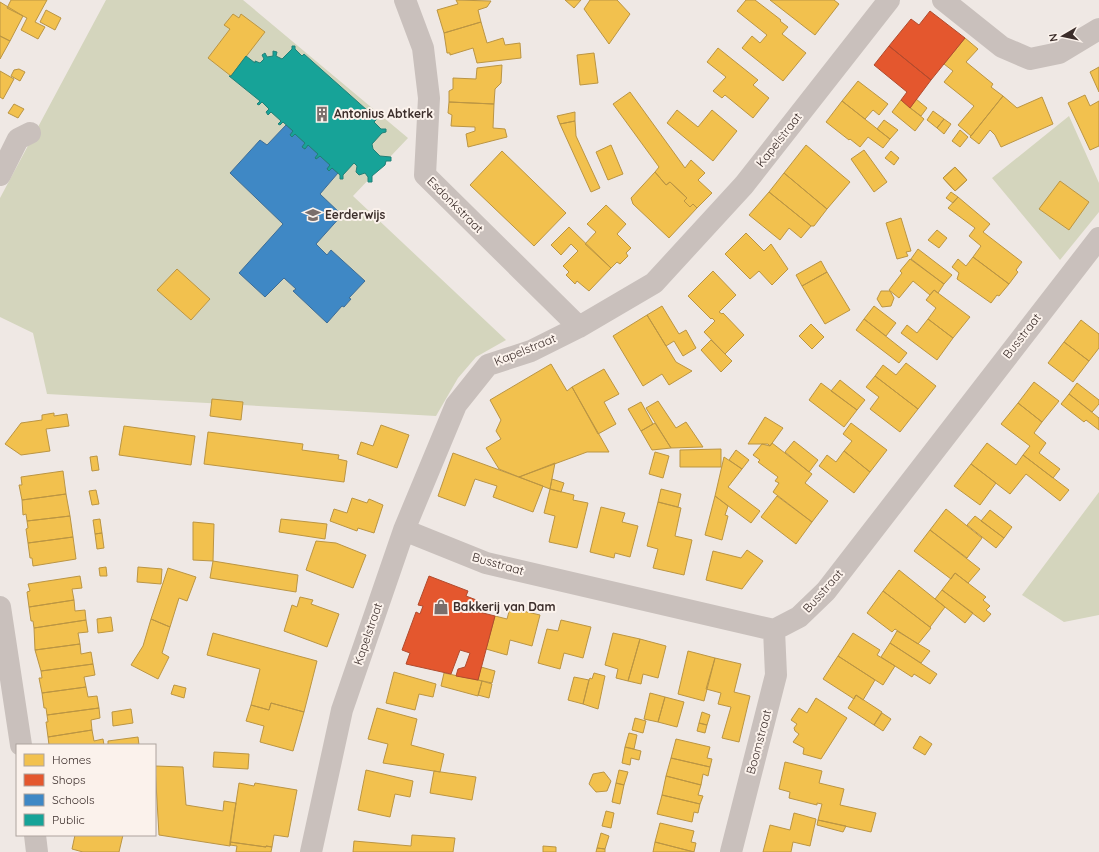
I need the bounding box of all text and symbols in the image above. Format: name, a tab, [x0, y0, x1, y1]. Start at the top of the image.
north arrow	[1043, 16, 1083, 56]
text: N	[1046, 32, 1061, 43]
building icon: Antonius Abtkerk	[313, 105, 331, 123]
place label: Antonius Abtkerk	[334, 106, 433, 121]
street label: Kapelstraat	[753, 109, 805, 170]
street label: Esdonkstraat	[424, 173, 487, 236]
school or university icon: Eerderwijs	[304, 206, 322, 224]
place label: Eerderwijs	[325, 207, 386, 222]
street label: Busstraat	[999, 310, 1044, 361]
street label: Kapelstraat	[492, 330, 558, 369]
street label: Busstraat	[471, 549, 526, 578]
street label: Busstraat	[799, 566, 846, 615]
shop icon: Bakkerij van Dam	[432, 598, 450, 616]
place label: Bakkerij van Dam	[453, 599, 555, 614]
street label: Kapelstraat	[350, 601, 385, 667]
street label: Boomstraat	[743, 708, 774, 776]
legend	[16, 744, 156, 836]
text: Homes	[52, 752, 92, 767]
text: Shops	[52, 772, 86, 787]
text: Schools	[52, 792, 95, 807]
text: Public	[52, 812, 85, 827]

